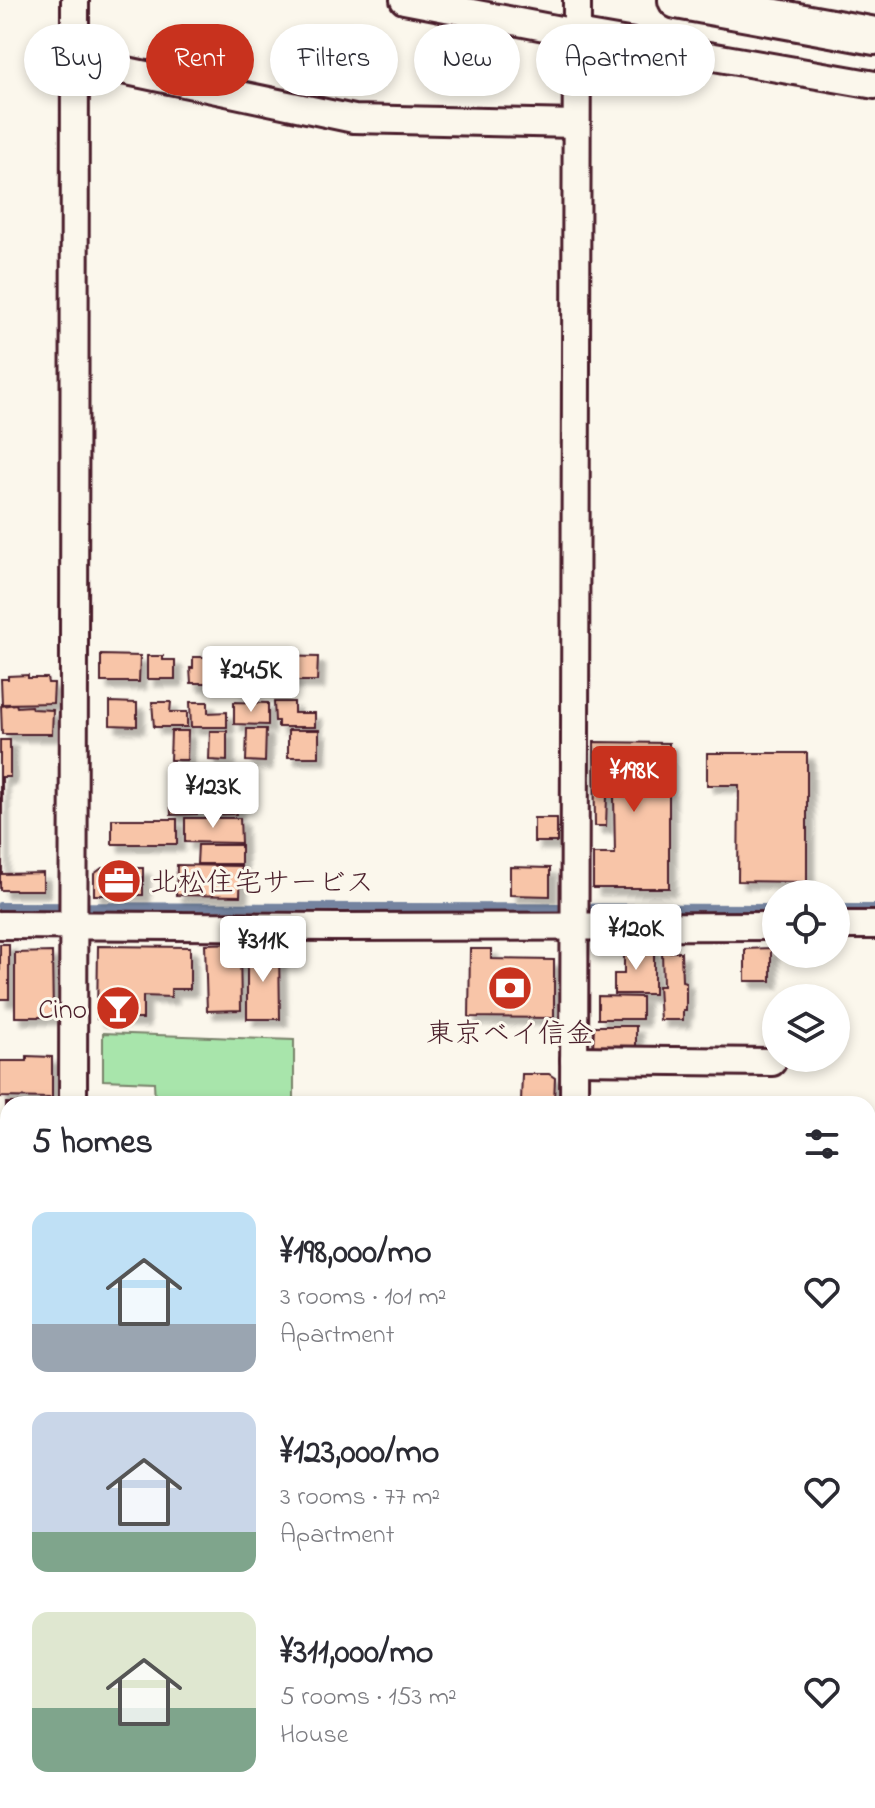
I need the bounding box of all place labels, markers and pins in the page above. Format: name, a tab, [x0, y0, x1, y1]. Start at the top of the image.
pin: ¥245K	[195, 646, 307, 714]
pin: ¥198K	[578, 746, 690, 814]
pin: ¥123K	[157, 762, 269, 830]
office icon: 北松住宅サービス	[95, 857, 143, 905]
place label: 北松住宅サービス	[150, 864, 374, 905]
pin: ¥120K	[580, 904, 692, 972]
pin: ¥311K	[207, 916, 319, 984]
bank icon: 東京ベイ信金	[486, 964, 534, 1012]
bar icon: Cino	[94, 984, 142, 1032]
place label: Cino	[38, 991, 87, 1032]
place label: 東京ベイ信金	[426, 1015, 594, 1056]

